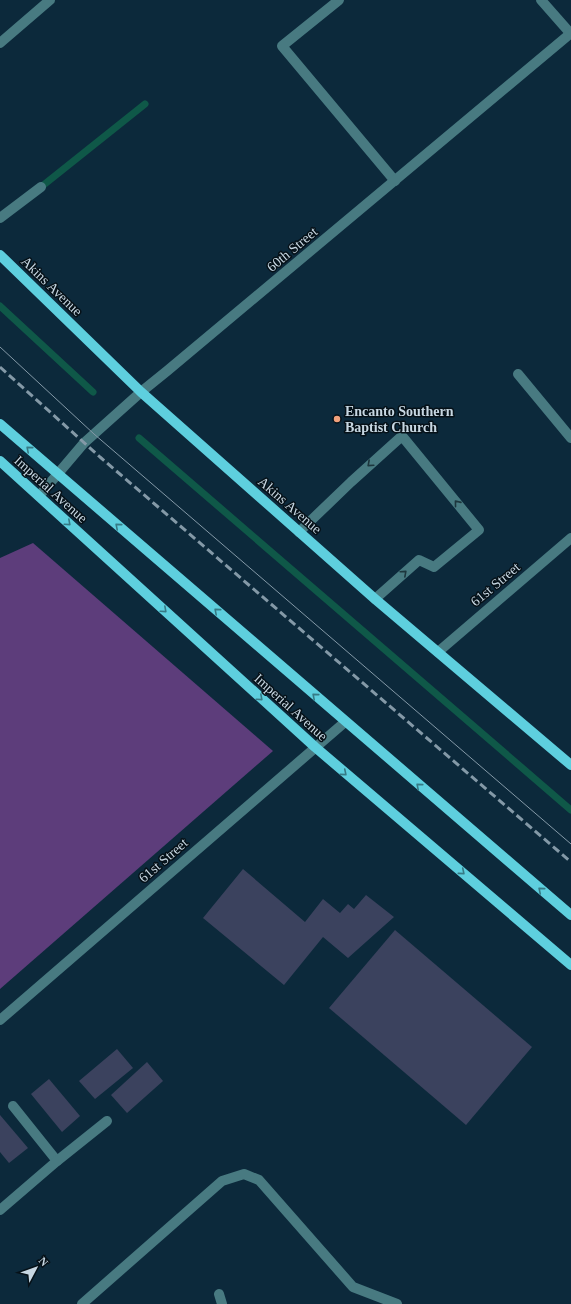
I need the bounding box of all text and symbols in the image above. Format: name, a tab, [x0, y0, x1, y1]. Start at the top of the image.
street label: 60th Street	[264, 224, 321, 275]
street label: Akins Avenue	[18, 254, 85, 319]
place label: Encanto Southern Baptist Church	[345, 404, 454, 435]
marker: Encanto Southern Baptist Church	[332, 414, 342, 424]
one-way arrow	[26, 446, 34, 454]
street label: Imperial Avenue	[11, 453, 90, 526]
one-way arrow	[367, 460, 375, 467]
street label: Akins Avenue	[255, 474, 324, 537]
one-way arrow	[455, 501, 462, 508]
one-way arrow	[63, 518, 71, 525]
one-way arrow	[116, 524, 123, 531]
street label: 61st Street	[468, 559, 523, 609]
one-way arrow	[400, 571, 407, 578]
one-way arrow	[159, 605, 167, 613]
one-way arrow	[214, 609, 221, 616]
street label: Imperial Avenue	[251, 671, 330, 744]
one-way arrow	[256, 693, 263, 700]
one-way arrow	[312, 694, 320, 701]
one-way arrow	[340, 768, 347, 775]
one-way arrow	[417, 783, 424, 790]
street label: 61st Street	[136, 835, 191, 886]
one-way arrow	[457, 868, 465, 875]
one-way arrow	[539, 887, 546, 894]
north arrow	[16, 1248, 56, 1288]
text: N	[36, 1255, 51, 1268]

